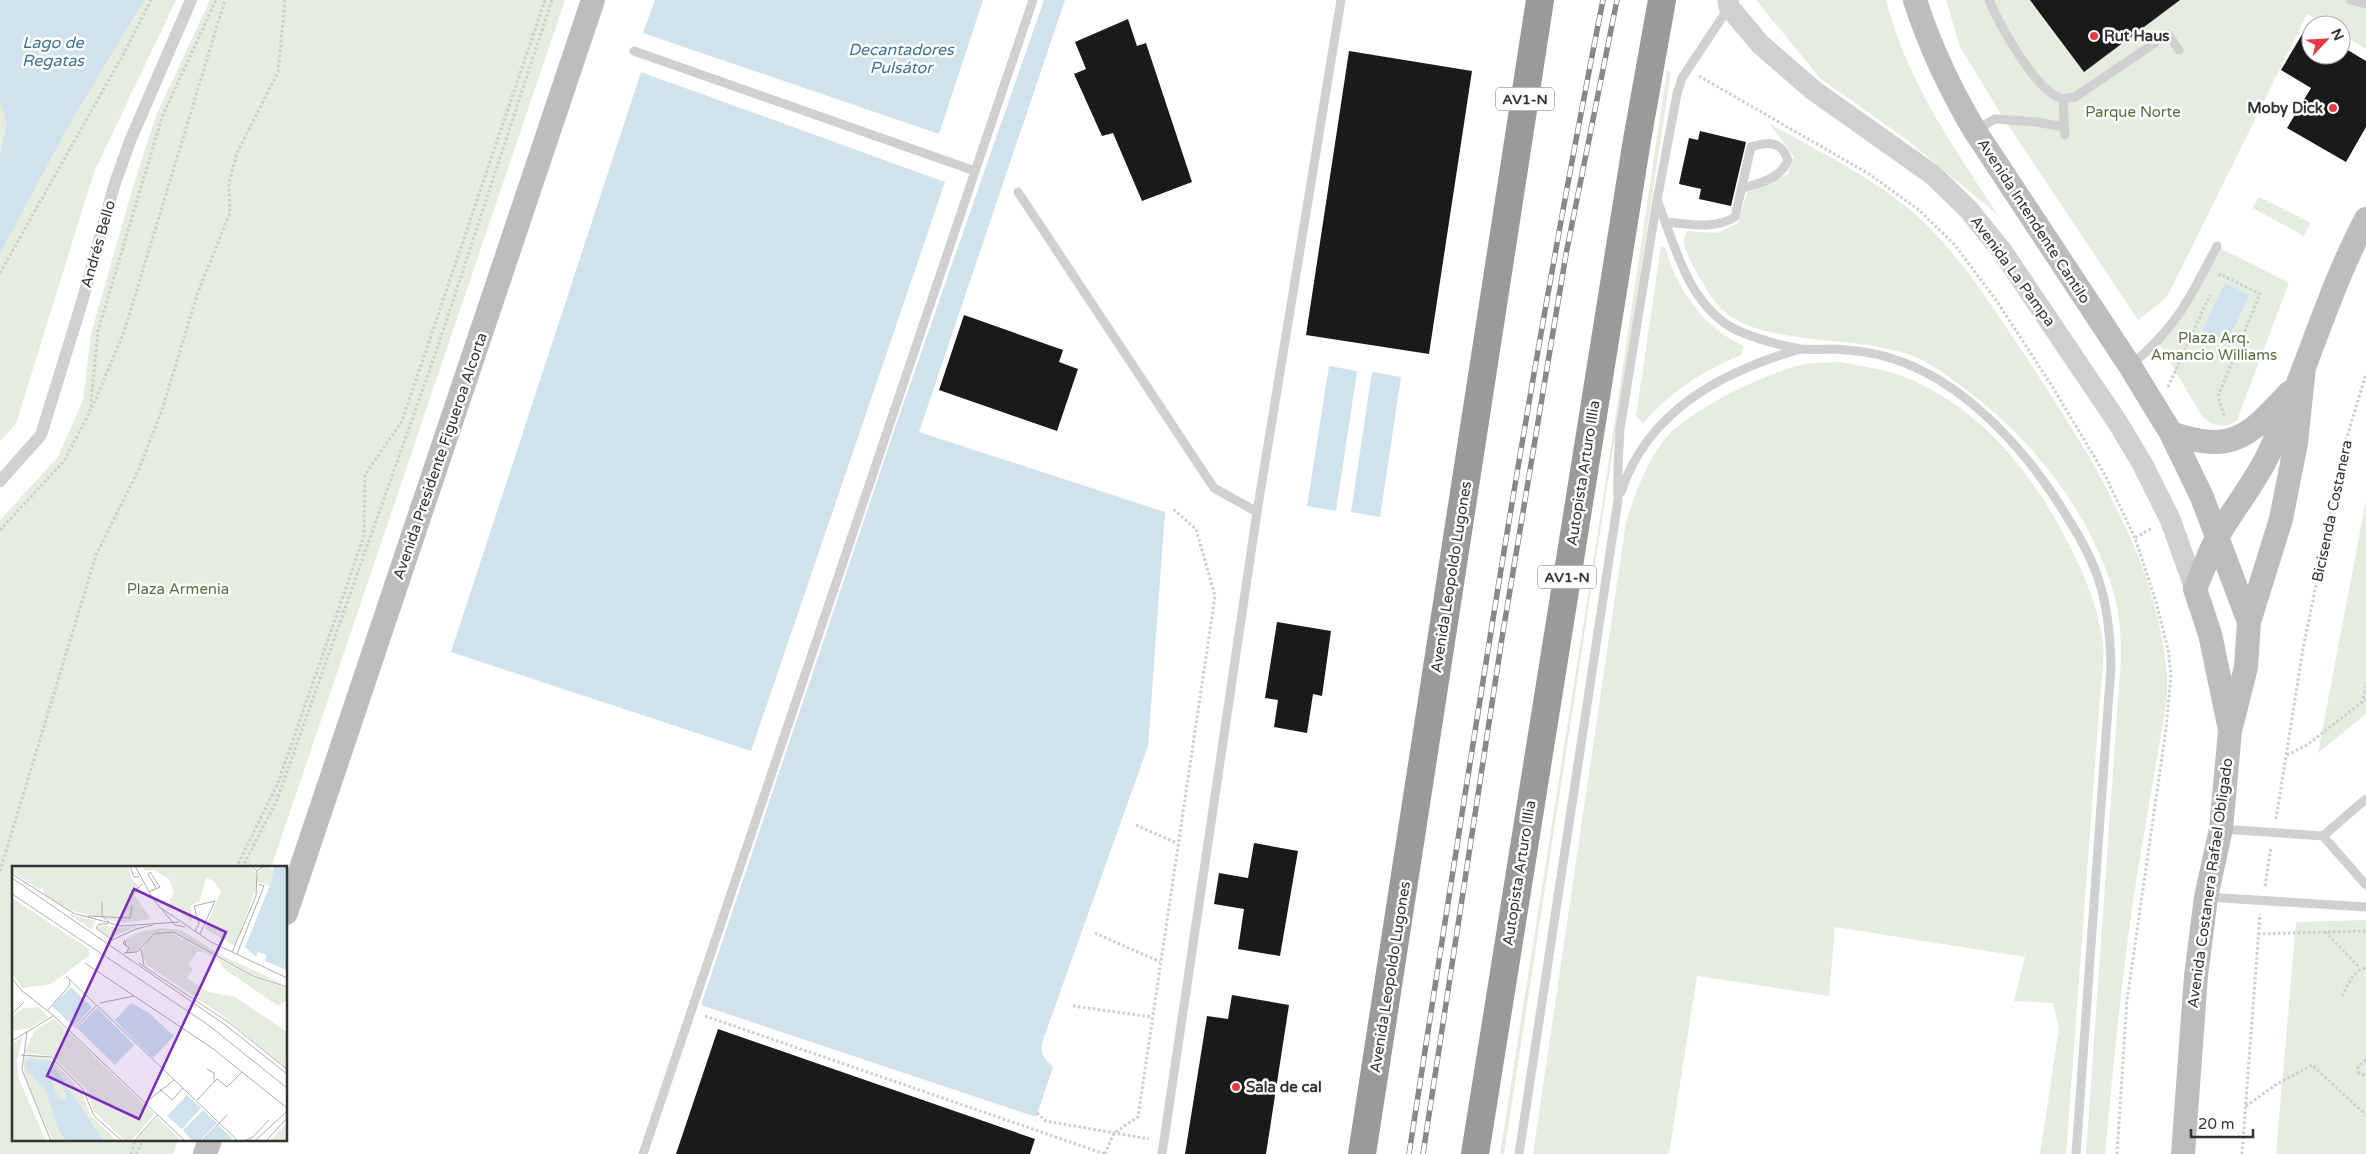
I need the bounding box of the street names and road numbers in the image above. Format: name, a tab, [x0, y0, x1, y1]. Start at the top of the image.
road number: AV1-N	[1496, 88, 1554, 110]
street label: Avenida Intendente Cantilo	[1974, 135, 2094, 307]
street label: Andrés Bello	[77, 198, 119, 290]
street label: Avenida La Pampa	[1967, 212, 2059, 330]
street label: Avenida Presidente Figueroa Alcorta	[389, 330, 491, 582]
street label: Autopista Arturo Illia	[1563, 399, 1603, 547]
street label: Bicisenda Costanera	[2308, 438, 2356, 584]
street label: Avenida Leopoldo Lugones	[1427, 480, 1475, 674]
road number: AV1-N	[1538, 566, 1596, 588]
street label: Avenida Costanera Rafael Obligado	[2184, 757, 2236, 1009]
street label: Autopista Arturo Illia	[1499, 799, 1539, 947]
street label: Avenida Leopoldo Lugones	[1366, 880, 1414, 1074]

